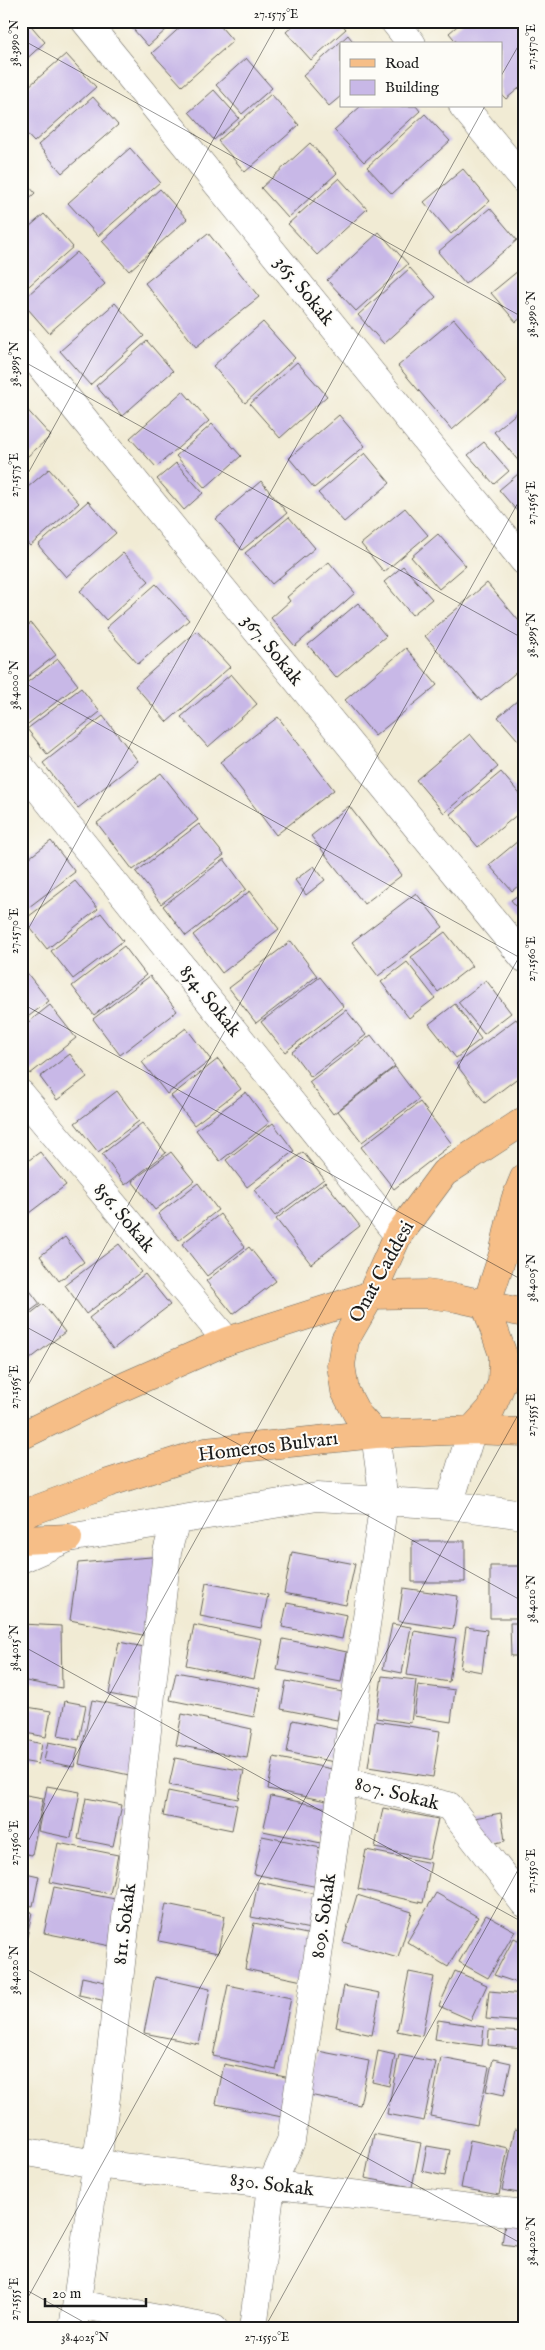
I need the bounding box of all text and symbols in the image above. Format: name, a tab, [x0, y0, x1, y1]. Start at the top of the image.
text: 27.1575°E	[254, 7, 298, 22]
text: 38.3990°N	[7, 19, 22, 66]
text: 27.1570°E	[524, 24, 539, 70]
legend	[340, 42, 502, 108]
text: Road	[385, 54, 420, 73]
text: Building	[385, 78, 440, 97]
street label: 365. Sokak	[268, 251, 340, 331]
text: 38.3990°N	[524, 290, 539, 337]
text: 38.3995°N	[7, 341, 22, 387]
text: 27.1575°E	[7, 453, 22, 497]
text: 27.1565°E	[524, 481, 539, 525]
street label: 367. Sokak	[236, 609, 309, 691]
text: 38.3995°N	[524, 612, 539, 658]
text: 38.4000°N	[7, 660, 22, 710]
text: 27.1570°E	[7, 908, 22, 954]
text: 27.1560°E	[524, 936, 539, 982]
street label: 854. Sokak	[174, 960, 247, 1042]
street label: 856. Sokak	[88, 1178, 160, 1258]
street label: Onat Caddesi	[344, 1217, 420, 1327]
text: 38.4005°N	[524, 1253, 539, 1302]
text: 27.1565°E	[7, 1365, 22, 1409]
text: 27.1555°E	[524, 1393, 539, 1437]
street label: Homeros Bulvarı	[197, 1426, 339, 1468]
text: 38.4010°N	[524, 1574, 539, 1623]
text: 38.4015°N	[7, 1624, 22, 1671]
street label: 807. Sokak	[352, 1771, 442, 1817]
text: 27.1560°E	[7, 1820, 22, 1866]
text: 27.1550°E	[524, 1849, 539, 1893]
street label: 809. Sokak	[306, 1871, 342, 1960]
street label: 811. Sokak	[108, 1881, 142, 1966]
text: 38.4020°N	[7, 1945, 22, 1995]
street label: 830. Sokak	[228, 2167, 316, 2203]
text: 38.4020°N	[524, 2216, 539, 2266]
scale bar	[45, 2275, 146, 2307]
text: 27.1555°E	[7, 2277, 22, 2321]
text: 20 m	[52, 2284, 82, 2303]
text: 38.4025°N	[61, 2330, 109, 2345]
text: 27.1550°E	[245, 2330, 289, 2345]

